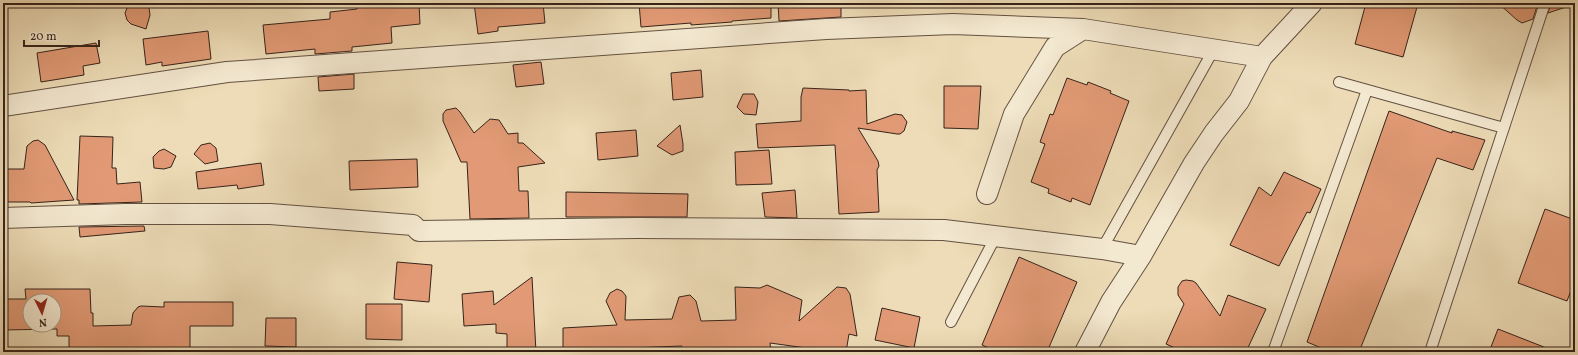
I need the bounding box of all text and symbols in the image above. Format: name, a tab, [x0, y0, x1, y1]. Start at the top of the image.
scale bar	[24, 22, 99, 48]
text: 20 m	[30, 29, 57, 45]
north arrow	[22, 293, 62, 333]
text: N	[38, 314, 47, 329]

